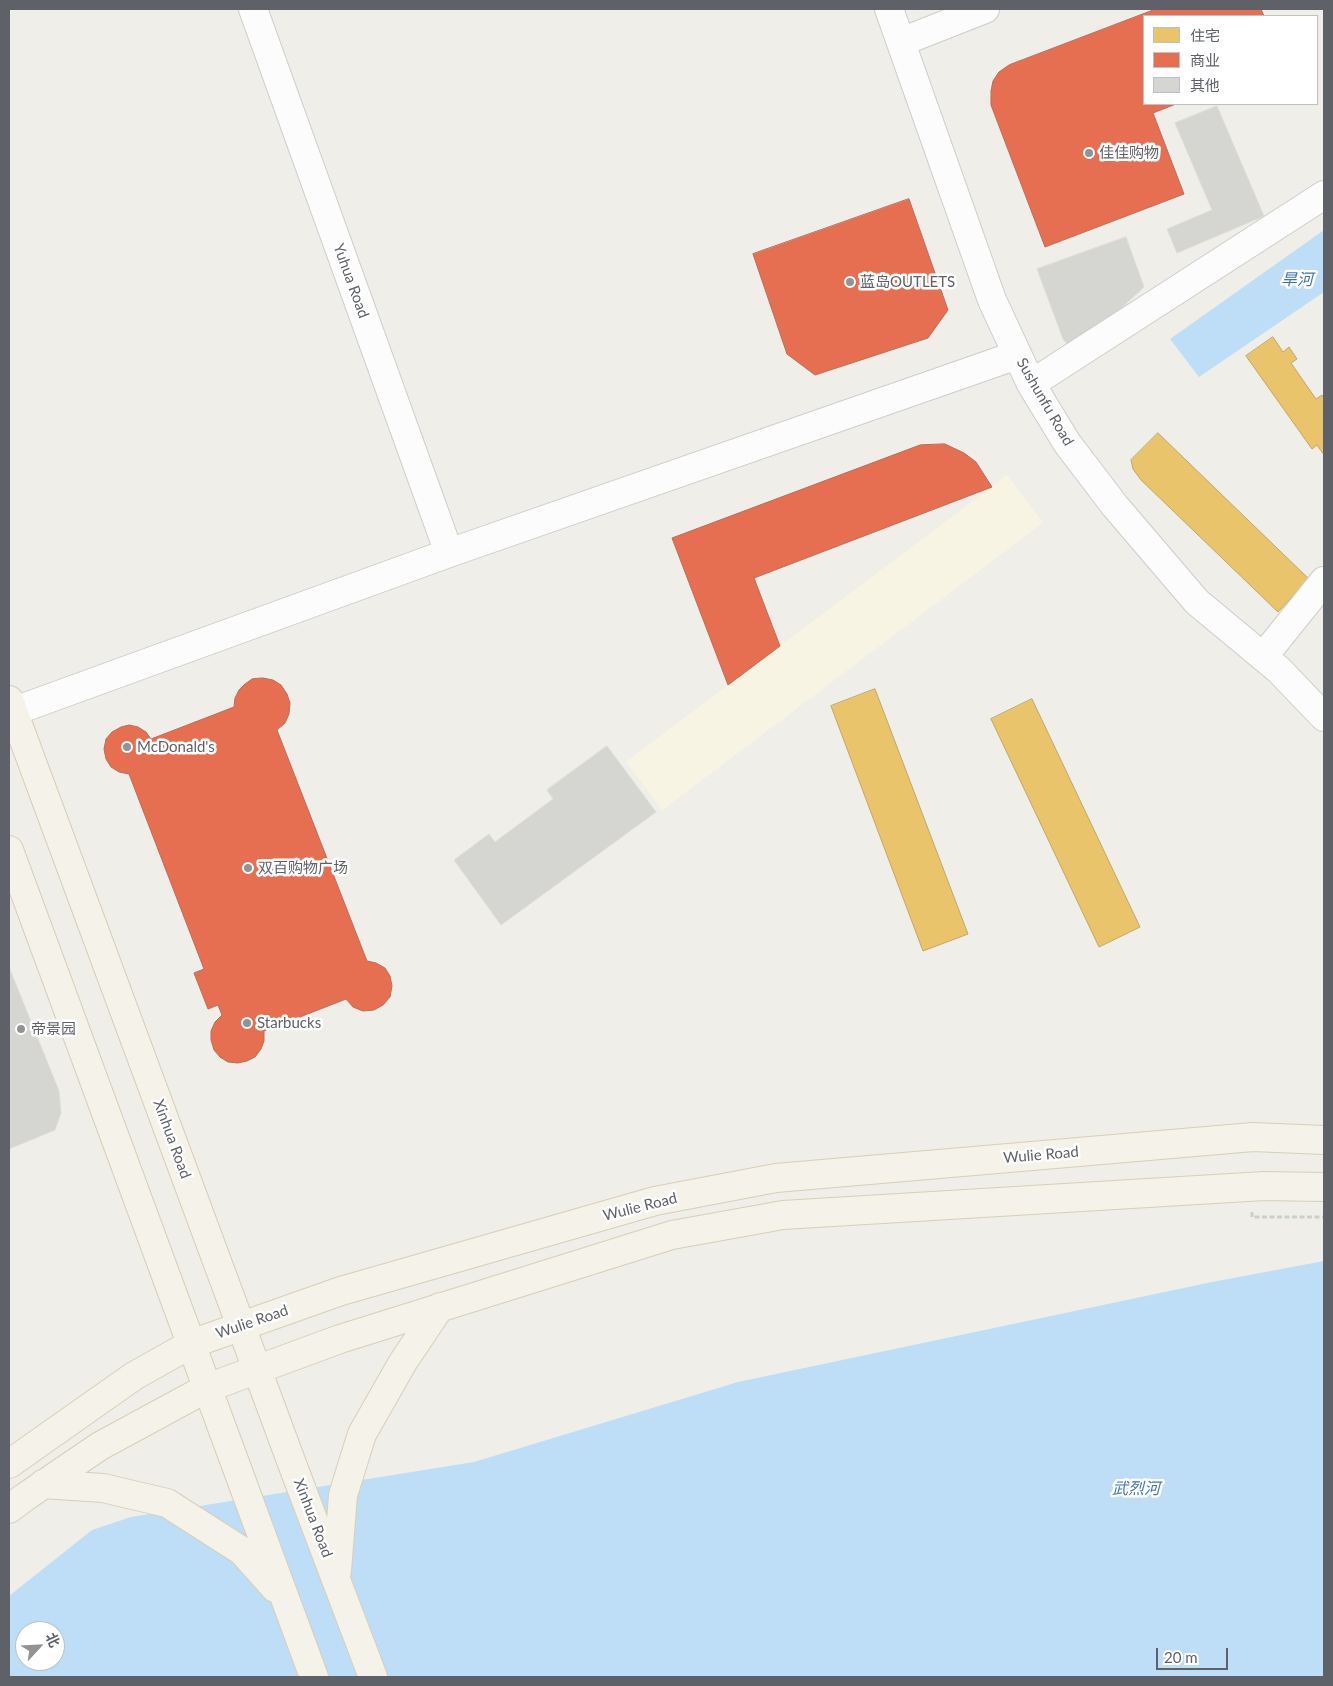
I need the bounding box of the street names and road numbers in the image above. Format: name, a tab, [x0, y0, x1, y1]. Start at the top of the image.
street label: Yuhua Road	[329, 241, 373, 321]
street label: Sushunfu Road	[1013, 355, 1077, 449]
street label: Xinhua Road	[149, 1097, 195, 1181]
street label: Wulie Road	[1003, 1143, 1079, 1167]
street label: Wulie Road	[601, 1189, 679, 1225]
street label: Wulie Road	[213, 1301, 291, 1343]
street label: Xinhua Road	[290, 1476, 336, 1560]

